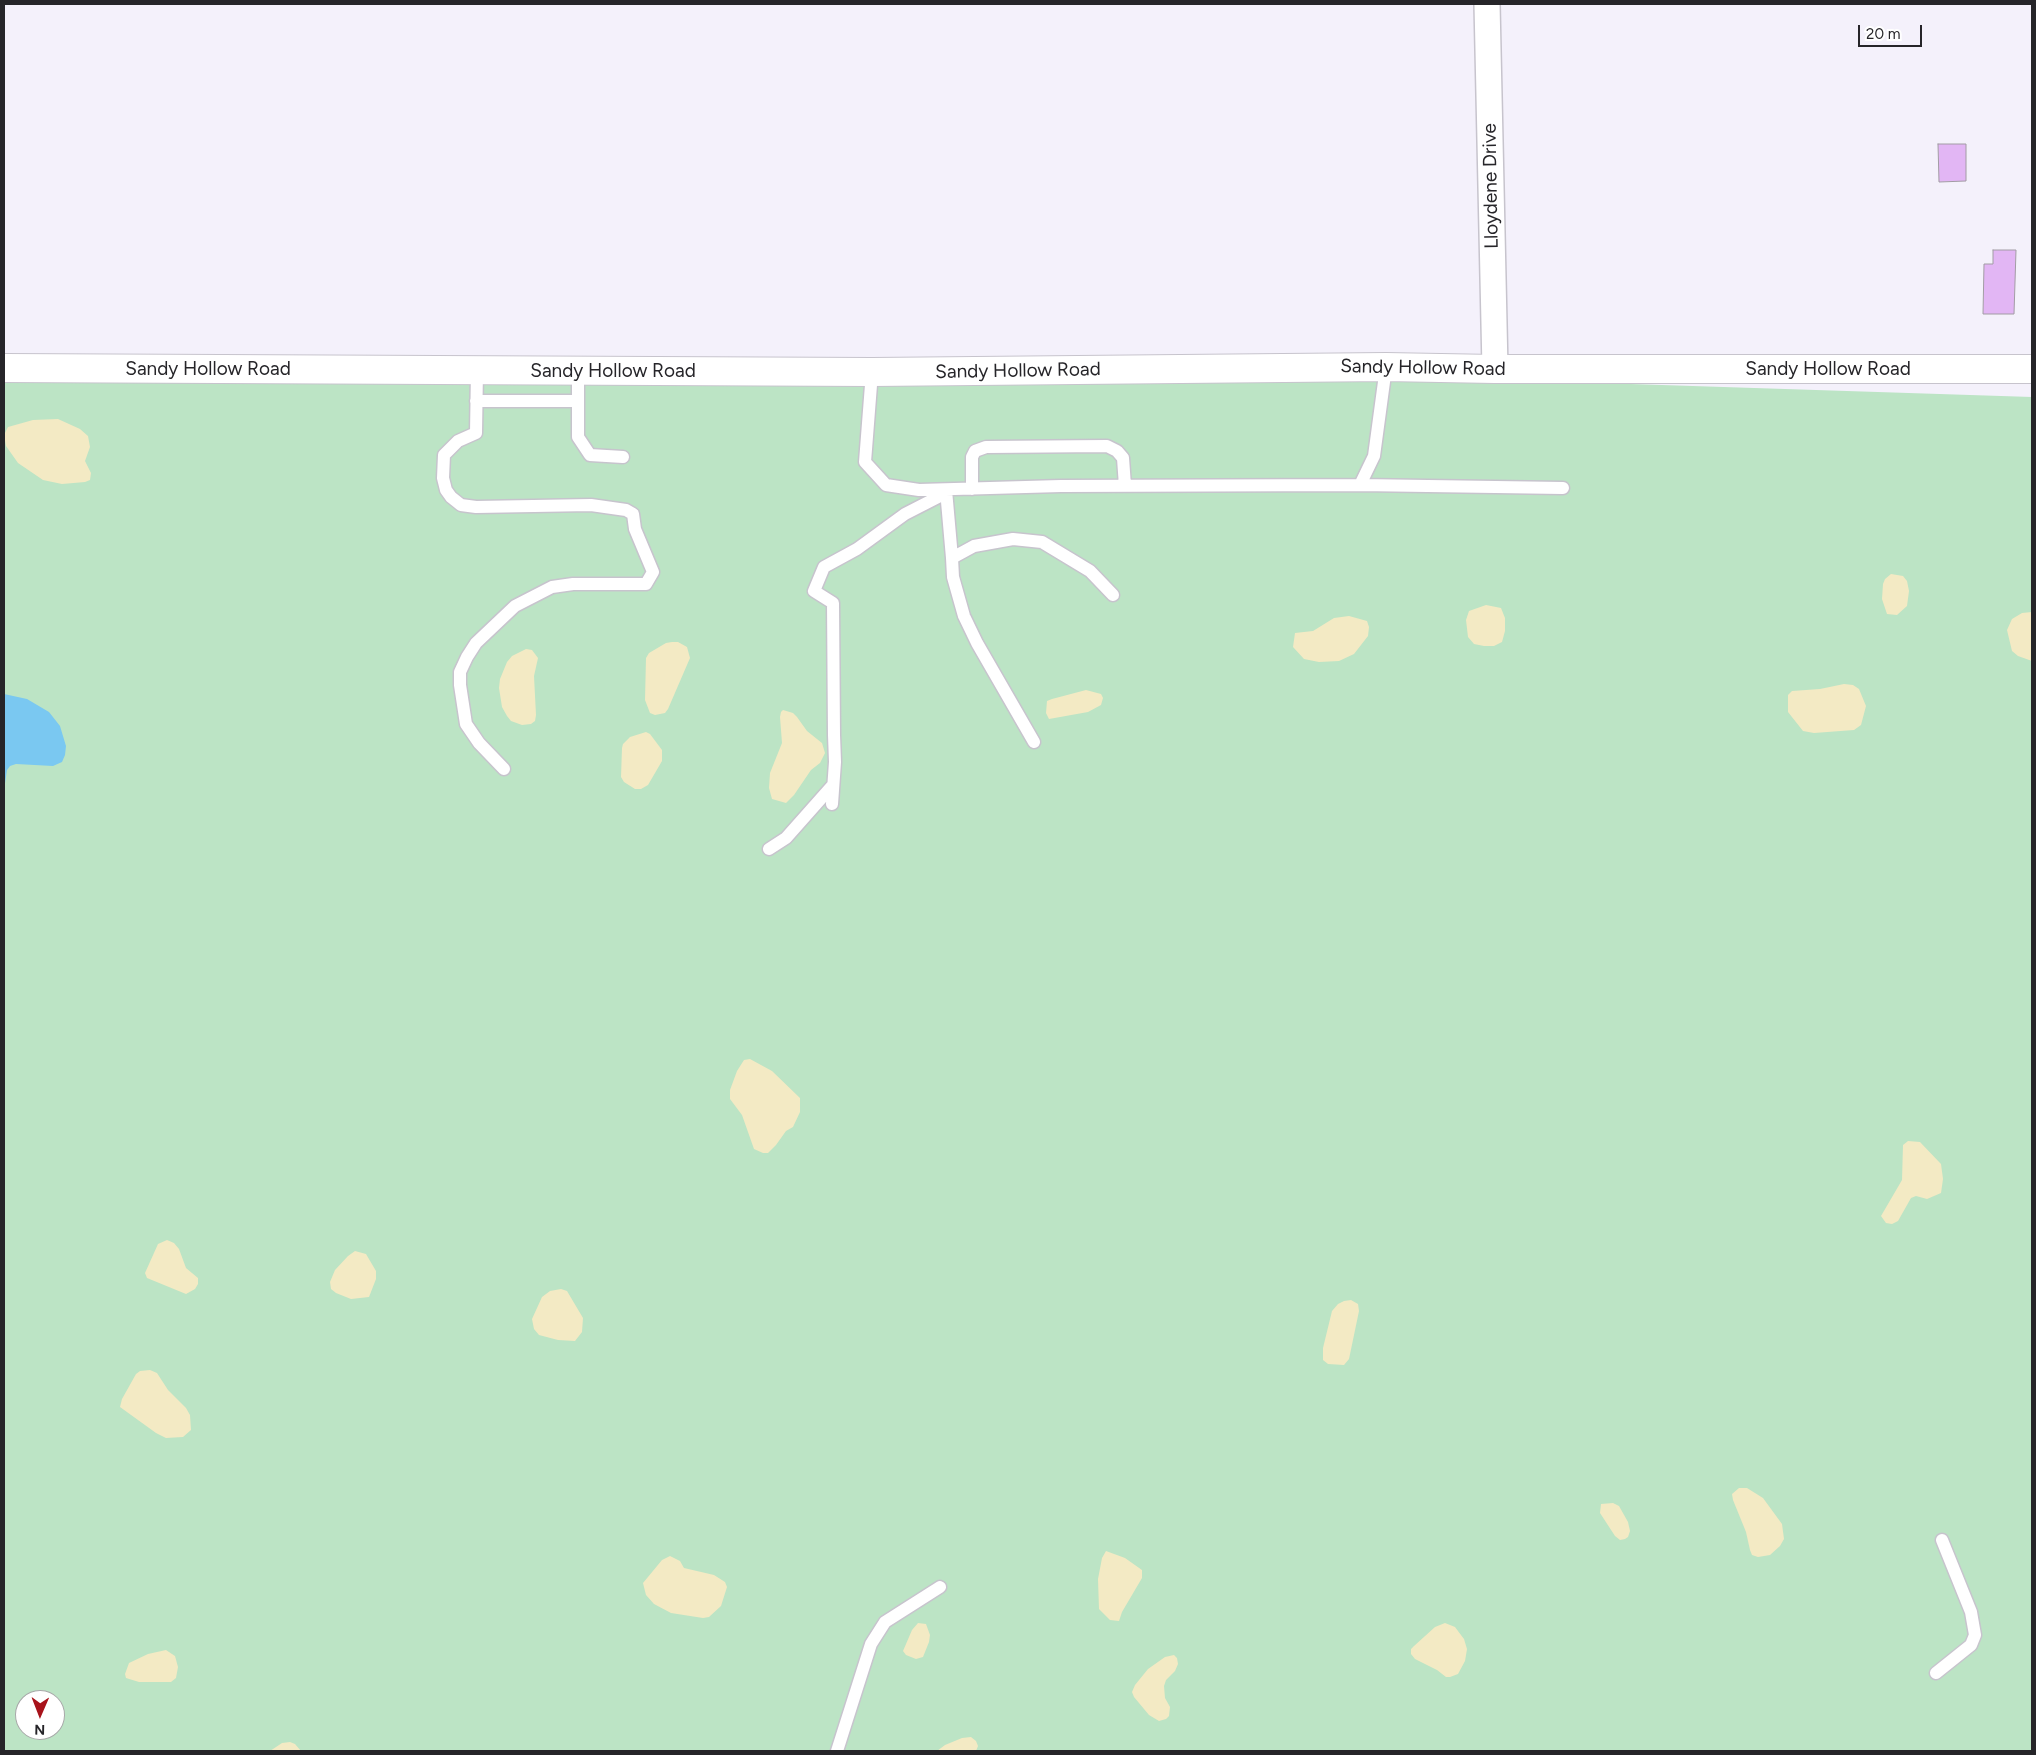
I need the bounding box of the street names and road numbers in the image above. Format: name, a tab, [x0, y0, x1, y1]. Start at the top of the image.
street label: Lloydene Drive	[1479, 123, 1503, 249]
street label: Sandy Hollow Road	[1340, 355, 1506, 381]
street label: Sandy Hollow Road	[125, 358, 291, 380]
street label: Sandy Hollow Road	[935, 358, 1101, 384]
street label: Sandy Hollow Road	[1745, 358, 1911, 380]
street label: Sandy Hollow Road	[530, 360, 696, 382]

